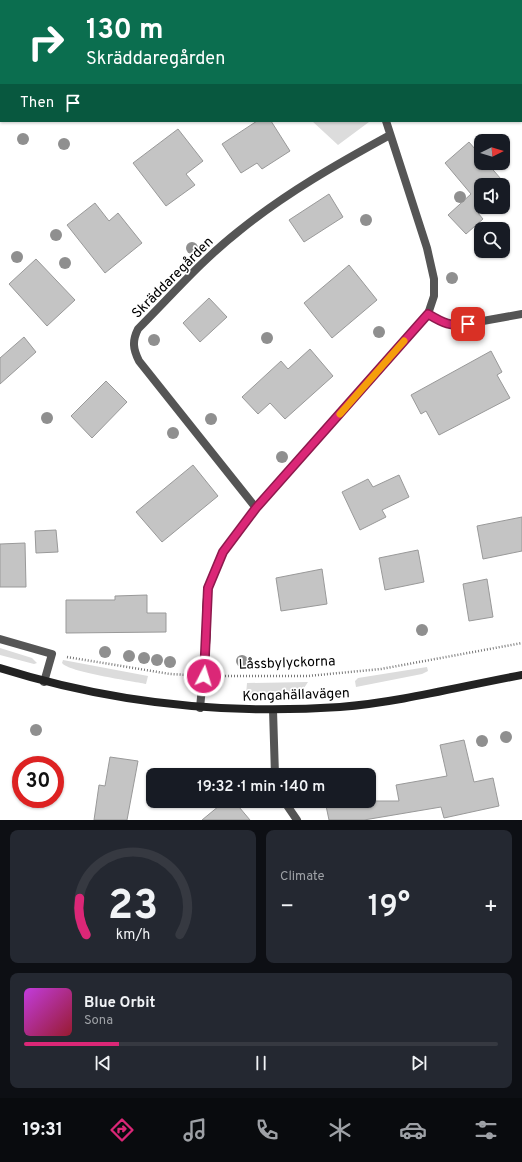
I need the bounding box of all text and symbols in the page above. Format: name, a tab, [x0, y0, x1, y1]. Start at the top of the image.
text: 130 m	[86, 13, 164, 49]
icon: right	[20, 16, 72, 68]
text: Skräddaregården	[86, 48, 225, 71]
icon: arrive	[62, 92, 84, 114]
text: Then	[20, 94, 54, 113]
north arrow	[474, 134, 510, 170]
map controls	[474, 134, 510, 258]
button: sound	[474, 178, 510, 214]
button: search	[474, 222, 510, 258]
street label: Skräddaregården	[129, 234, 217, 322]
pin	[451, 307, 485, 341]
icon: arrive	[457, 313, 479, 335]
street label: Låssbylyckorna	[238, 653, 336, 674]
position arrow	[183, 655, 225, 697]
street label: Kongahällavägen	[242, 685, 350, 706]
speed limit sign: 30	[12, 756, 64, 808]
text: 19:32 · 1 min · 140 m	[197, 778, 325, 797]
text: Climate	[280, 869, 325, 885]
text: 23	[108, 880, 158, 933]
text: 19°	[368, 889, 410, 926]
text: −	[280, 894, 294, 921]
text: +	[484, 894, 498, 921]
text: km/h	[116, 925, 150, 943]
text: Blue Orbit	[84, 994, 155, 1013]
text: Sona	[84, 1013, 113, 1029]
icon: previous	[92, 1052, 114, 1074]
icon: pause	[250, 1052, 272, 1074]
icon: next	[408, 1052, 430, 1074]
icon: directions	[108, 1116, 136, 1144]
icon: music	[181, 1116, 209, 1144]
icon: phone	[253, 1116, 281, 1144]
icon: climate	[326, 1116, 354, 1144]
icon: car	[399, 1116, 427, 1144]
icon: filters	[472, 1116, 500, 1144]
text: 19:31	[22, 1119, 63, 1142]

